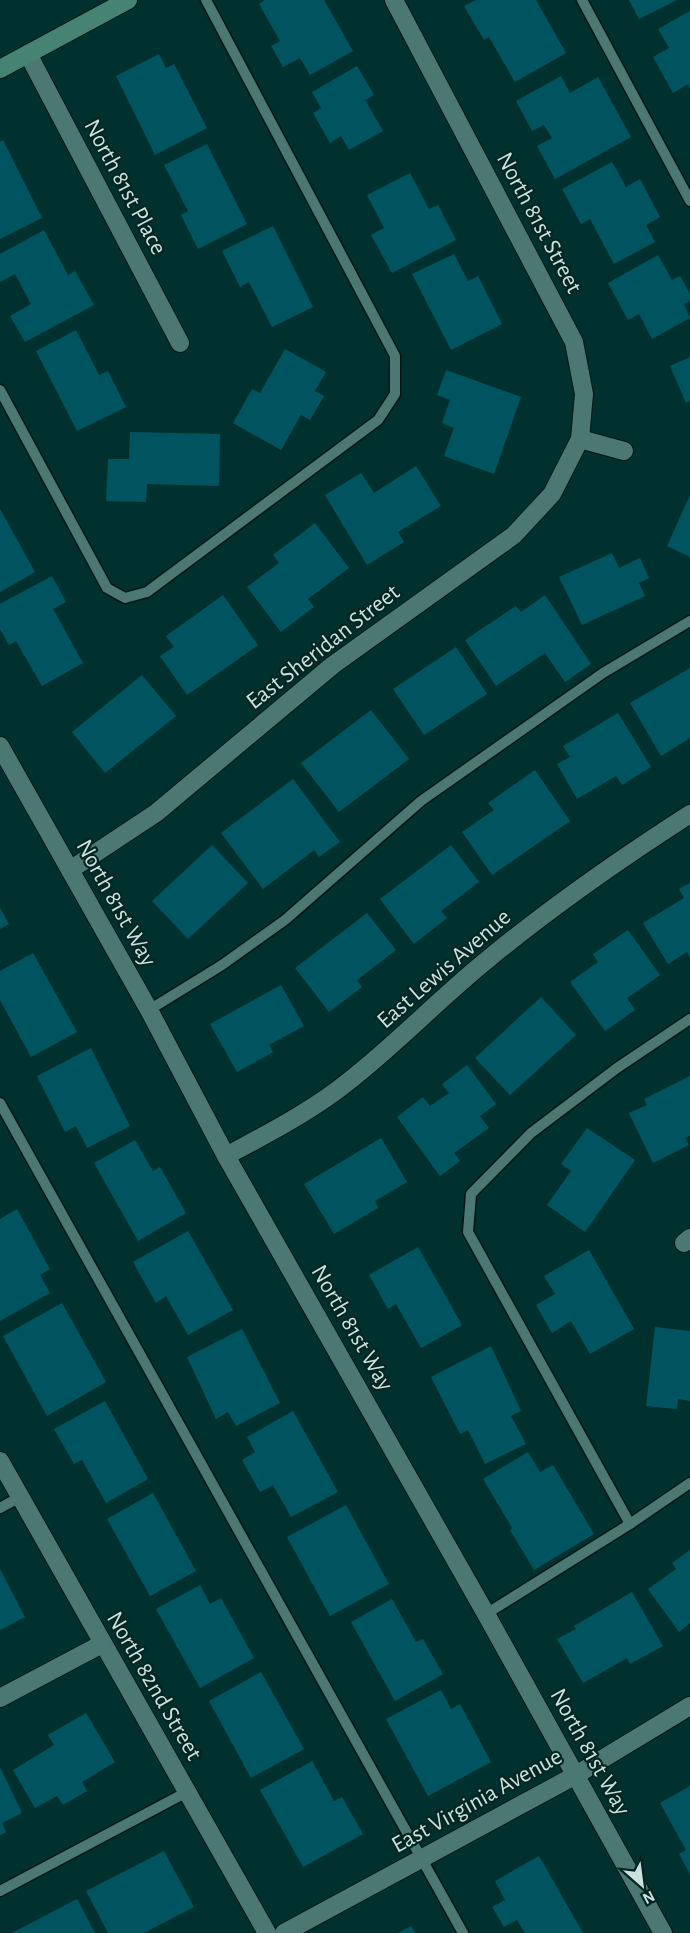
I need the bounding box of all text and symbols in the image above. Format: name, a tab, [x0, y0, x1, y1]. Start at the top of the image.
street label: North 81st Place	[79, 115, 171, 259]
street label: North 81st Street	[492, 149, 586, 298]
street label: East Sheridan Street	[242, 580, 404, 714]
street label: North 81st Way	[71, 836, 161, 970]
street label: East Lewis Avenue	[373, 905, 515, 1033]
street label: North 81st Way	[306, 1261, 398, 1395]
street label: North 82nd Street	[102, 1608, 206, 1765]
street label: North 81st Way	[545, 1685, 635, 1819]
street label: East Virginia Avenue	[388, 1744, 566, 1858]
north arrow	[612, 1855, 672, 1915]
text: N	[640, 1888, 657, 1907]

